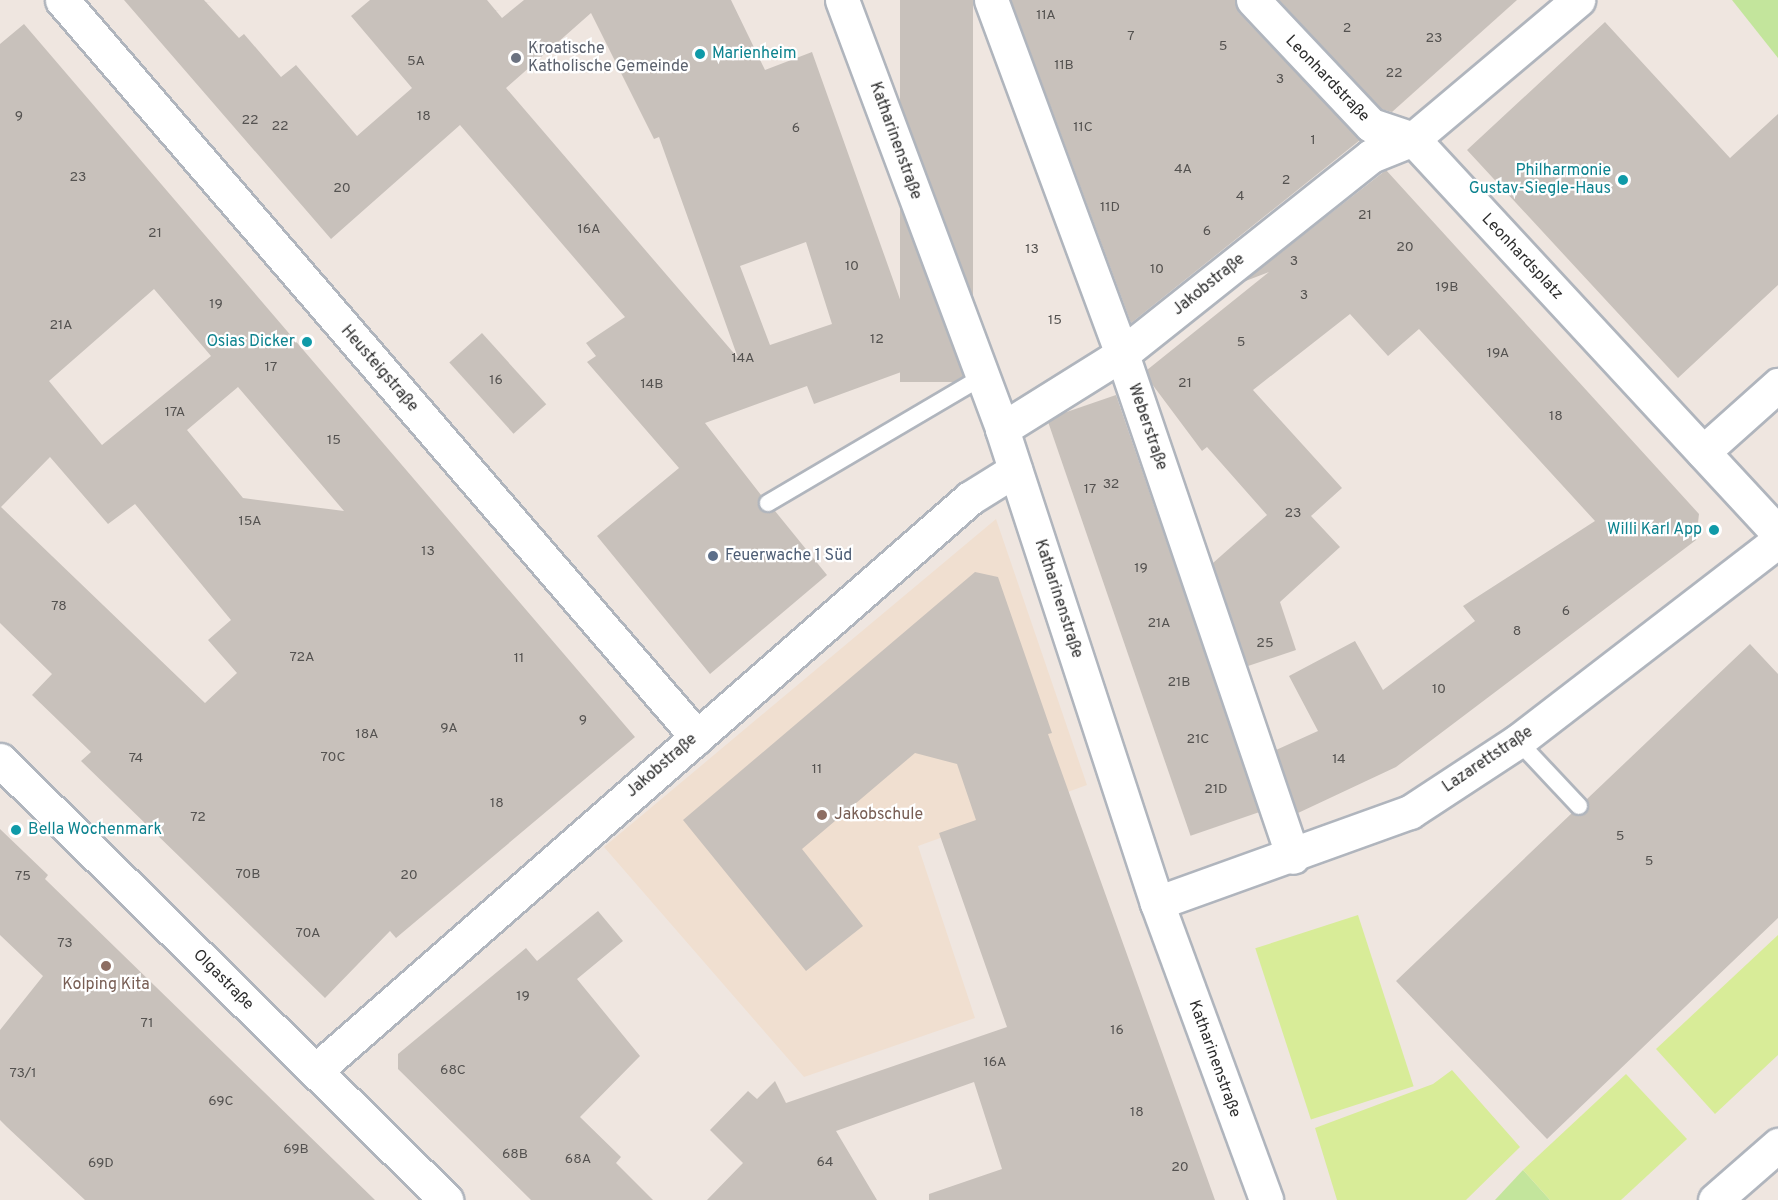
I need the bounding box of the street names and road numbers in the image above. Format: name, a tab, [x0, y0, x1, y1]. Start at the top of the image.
street label: Leonhardstraße	[1281, 32, 1373, 126]
street label: Katharinenstraße	[865, 80, 925, 202]
street label: Leonhardsplatz	[1477, 210, 1567, 304]
street label: Jakobstraße	[1169, 250, 1249, 320]
street label: Heusteigstraße	[336, 322, 422, 416]
street label: Weberstraße	[1123, 381, 1171, 473]
street label: Katharinenstraße	[1030, 537, 1086, 661]
street label: Lazarettstraße	[1439, 723, 1537, 797]
street label: Jakobstraße	[623, 730, 701, 802]
street label: Olgastraße	[189, 946, 257, 1014]
street label: Katharinenstraße	[1184, 998, 1244, 1120]

